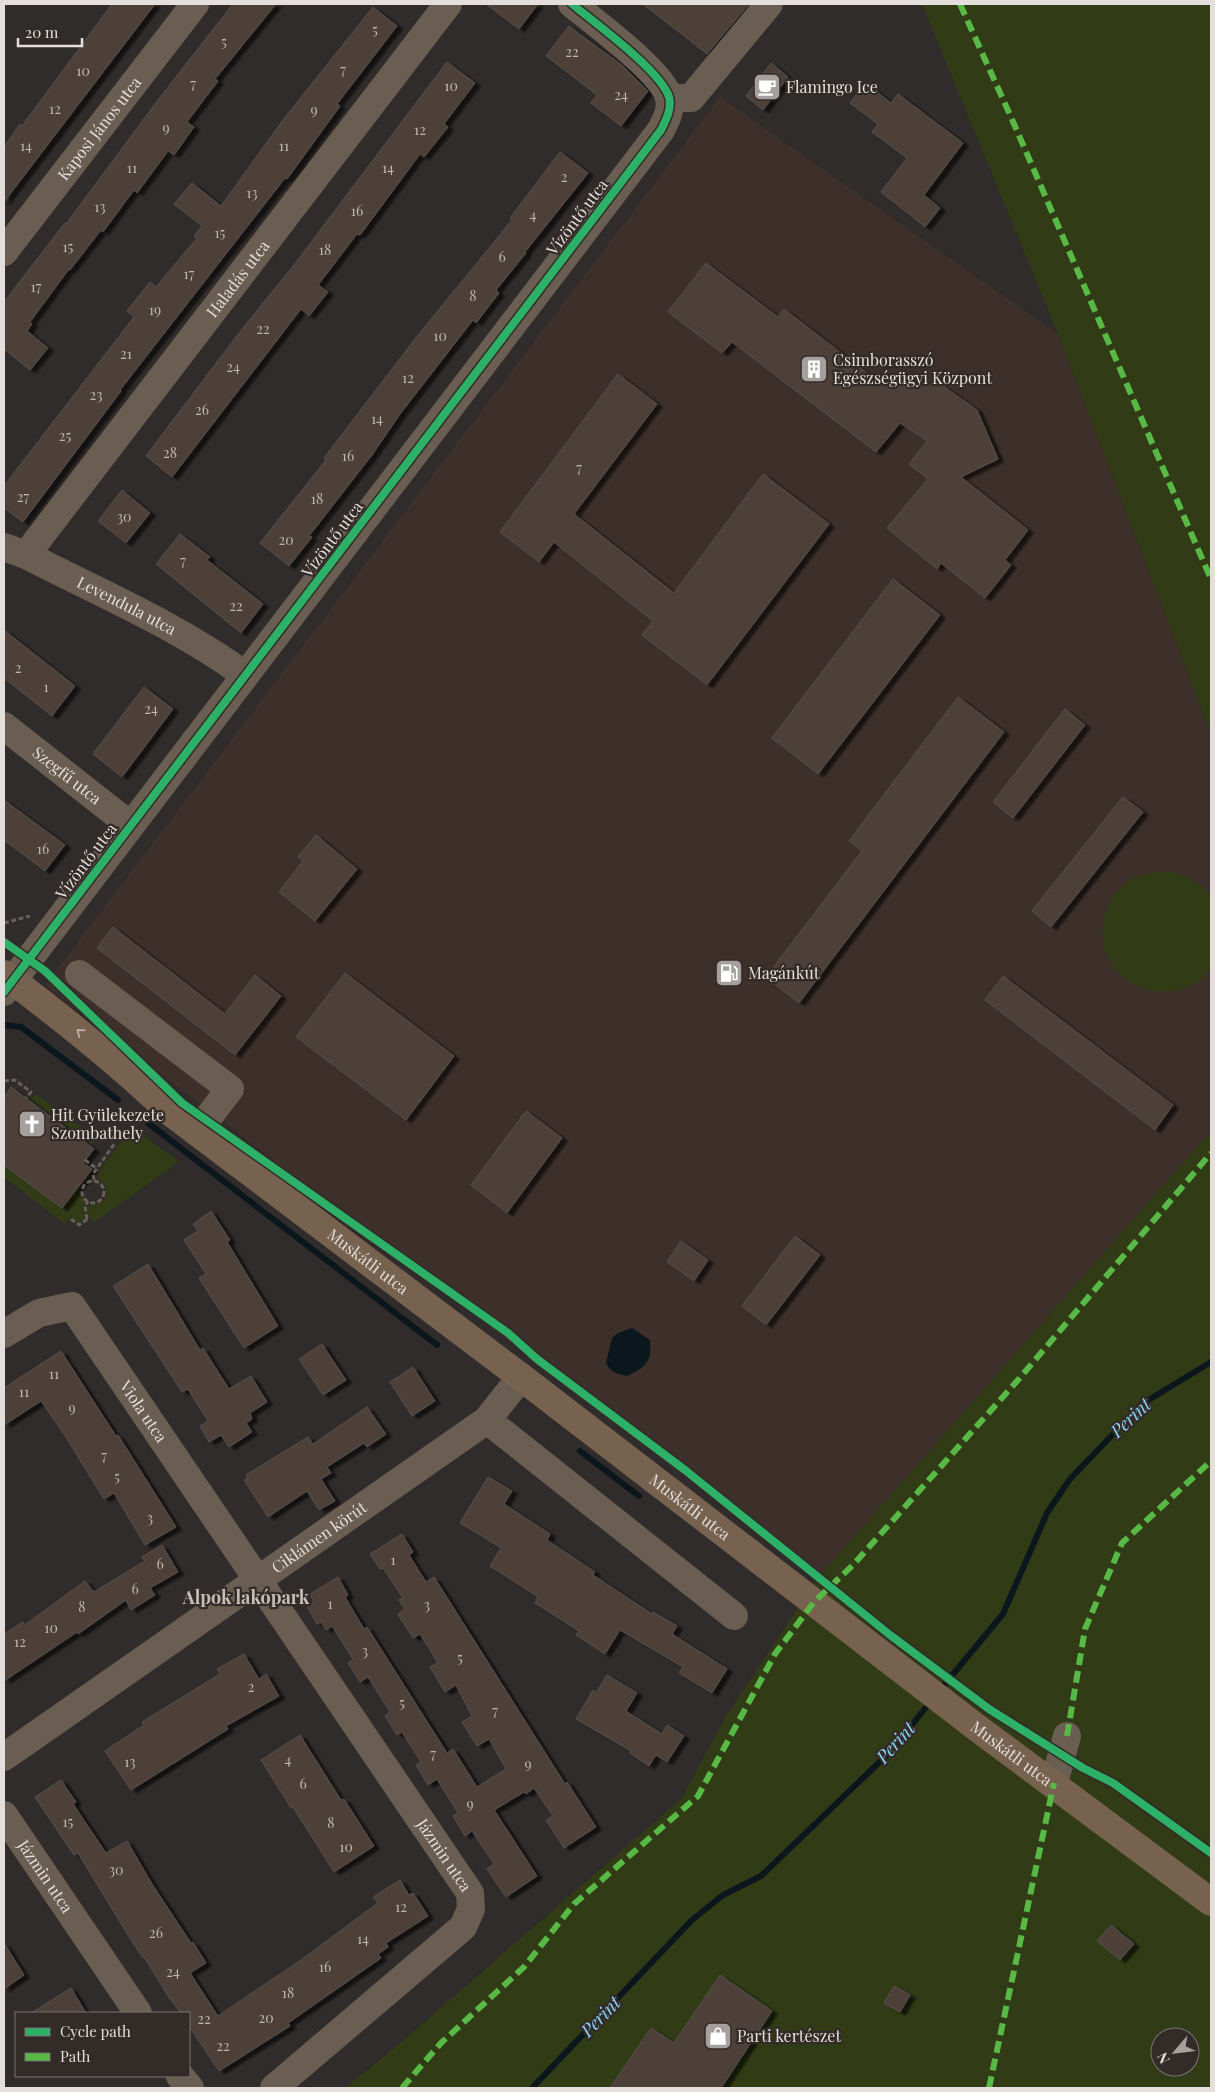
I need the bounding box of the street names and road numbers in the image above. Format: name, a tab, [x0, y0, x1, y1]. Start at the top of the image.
street label: Kaposi János utca	[52, 72, 145, 184]
street label: Vízöntő utca	[541, 175, 612, 260]
street label: Haladás utca	[201, 236, 273, 321]
street label: Vízöntő utca	[296, 497, 367, 582]
street label: Levendula utca	[74, 571, 180, 639]
street label: Szegfű utca	[28, 741, 106, 809]
street label: Vízöntő utca	[50, 819, 121, 904]
street label: Muskátli utca	[323, 1224, 413, 1298]
street label: Viola utca	[115, 1376, 172, 1446]
street label: Muskátli utca	[646, 1469, 735, 1544]
street label: Ciklámen körút	[267, 1496, 371, 1577]
street label: Muskátli utca	[967, 1716, 1057, 1790]
street label: Jázmin utca	[412, 1814, 477, 1895]
street label: Jázmin utca	[13, 1835, 78, 1917]

